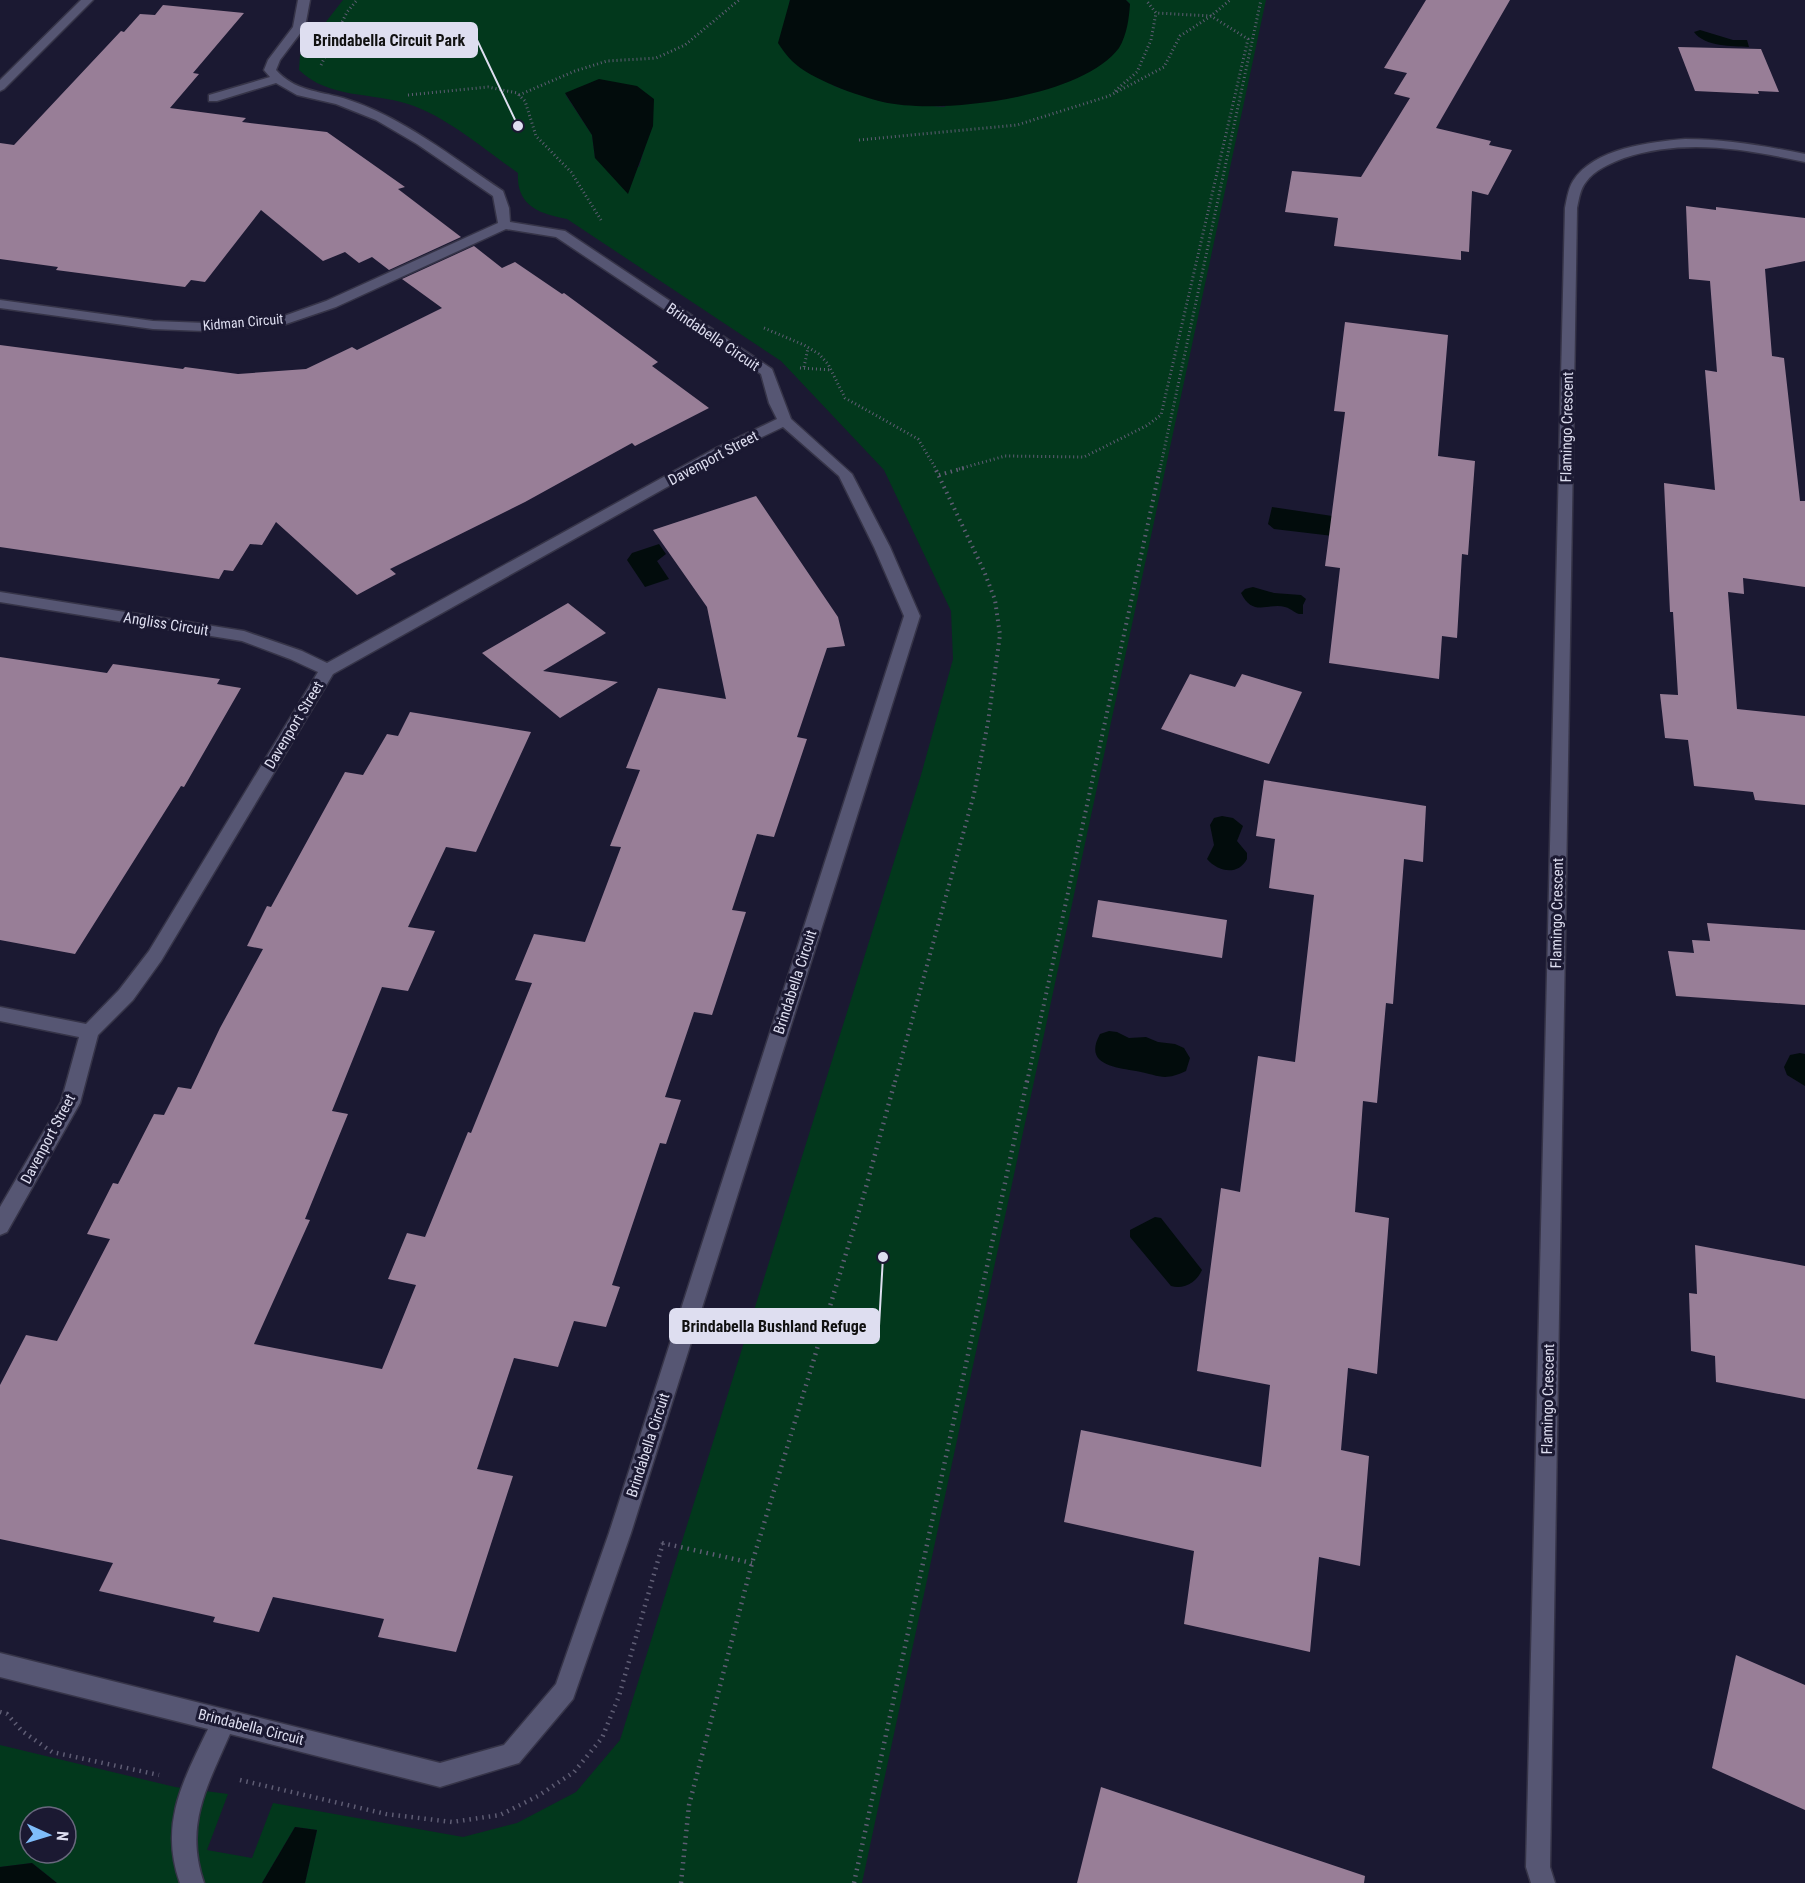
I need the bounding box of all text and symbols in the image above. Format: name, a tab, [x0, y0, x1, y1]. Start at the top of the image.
callout: Brindabella Circuit Park	[301, 23, 477, 57]
text: Brindabella Circuit Park	[313, 31, 465, 50]
street label: Brindabella Circuit	[663, 299, 763, 375]
street label: Kidman Circuit	[202, 311, 284, 333]
street label: Flamingo Crescent	[1557, 372, 1577, 482]
street label: Davenport Street	[665, 427, 761, 489]
street label: Angliss Circuit	[122, 608, 210, 640]
street label: Davenport Street	[261, 678, 327, 772]
street label: Flamingo Crescent	[1547, 858, 1567, 968]
street label: Brindabella Circuit	[770, 928, 820, 1036]
street label: Davenport Street	[17, 1091, 79, 1187]
callout: Brindabella Bushland Refuge	[670, 1309, 879, 1343]
text: Brindabella Bushland Refuge	[682, 1317, 867, 1336]
street label: Flamingo Crescent	[1538, 1344, 1558, 1454]
street label: Brindabella Circuit	[623, 1391, 673, 1499]
street label: Brindabella Circuit	[196, 1705, 306, 1749]
north arrow	[18, 1805, 78, 1865]
text: N	[53, 1830, 72, 1842]

